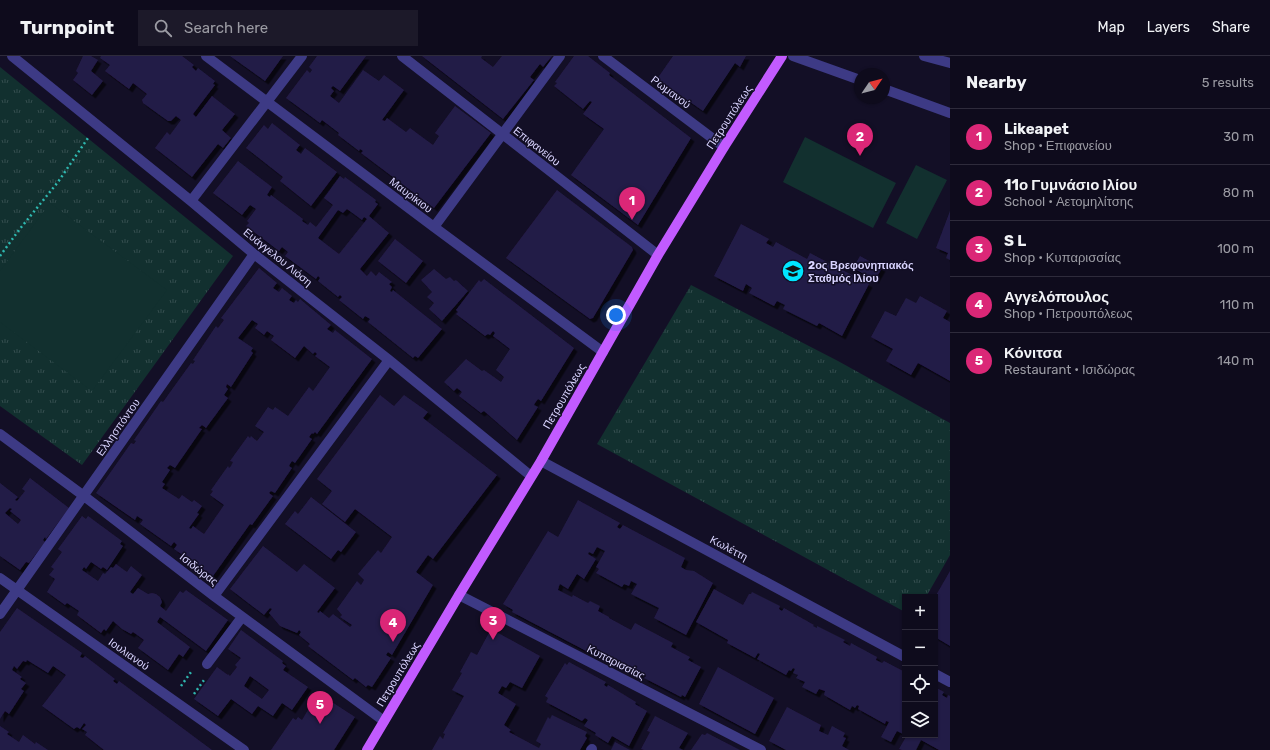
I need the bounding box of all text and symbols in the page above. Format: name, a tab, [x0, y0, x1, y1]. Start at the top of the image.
search box	[138, 10, 418, 46]
text: Turnpoint	[20, 16, 114, 39]
icon: search	[152, 17, 174, 39]
text: Search here	[184, 19, 268, 37]
text: Map	[1098, 19, 1125, 36]
text: Layers	[1147, 19, 1190, 36]
text: Share	[1212, 19, 1250, 36]
north arrow	[854, 68, 890, 104]
text: Nearby	[966, 72, 1027, 92]
street label: Ρωμανού	[648, 73, 693, 112]
text: 5 results	[1202, 75, 1254, 90]
street label: Πετρουπόλεως	[704, 83, 755, 152]
text: Likeapet	[1004, 120, 1069, 138]
pin: 2	[847, 123, 873, 156]
street label: Επιφανείου	[511, 124, 563, 169]
text: 1	[976, 129, 982, 144]
text: 30 m	[1223, 129, 1254, 144]
text: Shop · Επιφανείου	[1004, 138, 1112, 153]
street label: Μαυρίκιου	[387, 175, 435, 216]
text: 11ο Γυμνάσιο Ιλίου	[1004, 176, 1137, 194]
text: 2	[975, 185, 983, 200]
text: 80 m	[1223, 185, 1254, 200]
pin: 1	[619, 187, 645, 220]
text: School · Αετομηλίτσης	[1004, 194, 1133, 209]
street label: Ευάγγελου Λιόση	[241, 226, 315, 289]
text: S L	[1004, 232, 1026, 250]
text: 3	[975, 241, 983, 256]
text: 100 m	[1217, 241, 1254, 256]
text: Shop · Κυπαρισσίας	[1004, 250, 1121, 265]
school or university icon: 2ος Βρεφονηπιακός Σταθμός Ιλίου	[780, 258, 806, 284]
place label: 2ος Βρεφονηπιακός Σταθμός Ιλίου	[808, 259, 914, 285]
text: Αγγελόπουλος	[1004, 288, 1109, 306]
text: 4	[975, 297, 983, 312]
text: 110 m	[1220, 297, 1254, 312]
your location	[606, 305, 626, 325]
text: Shop · Πετρουπόλεως	[1004, 306, 1133, 321]
text: Κόνιτσα	[1004, 344, 1062, 362]
text: 5	[975, 353, 983, 368]
text: 140 m	[1217, 353, 1254, 368]
street label: Πετρουπόλεως	[540, 361, 588, 431]
text: Restaurant · Ισιδώρας	[1004, 362, 1135, 377]
street label: Ελλησπόντου	[94, 396, 143, 458]
street label: Κωλέττη	[708, 533, 750, 564]
street label: Ισιδώρας	[177, 550, 220, 588]
map controls	[902, 594, 938, 738]
button: +	[902, 594, 938, 630]
pin: 3	[480, 607, 506, 640]
pin: 4	[380, 609, 406, 642]
button: −	[902, 630, 938, 666]
street label: Ιουλιανού	[106, 636, 152, 673]
street label: Πετρουπόλεως	[374, 639, 423, 709]
street label: Κυπαρισσίας	[585, 642, 647, 683]
button: locate	[902, 666, 938, 702]
pin: 5	[307, 691, 333, 724]
button: layers	[902, 702, 938, 738]

